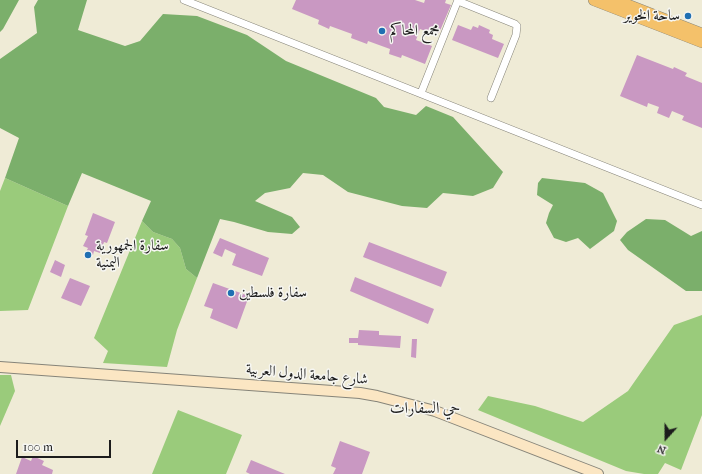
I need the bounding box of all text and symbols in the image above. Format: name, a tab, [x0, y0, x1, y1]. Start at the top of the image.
place label: ساحة الخوير	[624, 7, 680, 25]
marker: ساحة الخوير	[683, 11, 693, 21]
place label: مجمع المحاكم	[390, 22, 439, 40]
marker: مجمع المحاكم	[377, 26, 387, 36]
place label: سفارة الجمهورية اليمنية	[96, 237, 169, 272]
marker: سفارة الجمهورية اليمنية	[83, 250, 93, 260]
place label: سفارة فلسطين	[239, 284, 307, 302]
marker: سفارة فلسطين	[226, 288, 236, 298]
street label: شارع جامعة الدول العربية	[245, 361, 369, 389]
district label: حي السفارات	[390, 399, 460, 419]
north arrow	[646, 418, 686, 458]
scale bar	[18, 432, 113, 458]
text: 100 m	[23, 440, 53, 454]
text: N	[655, 442, 668, 457]

